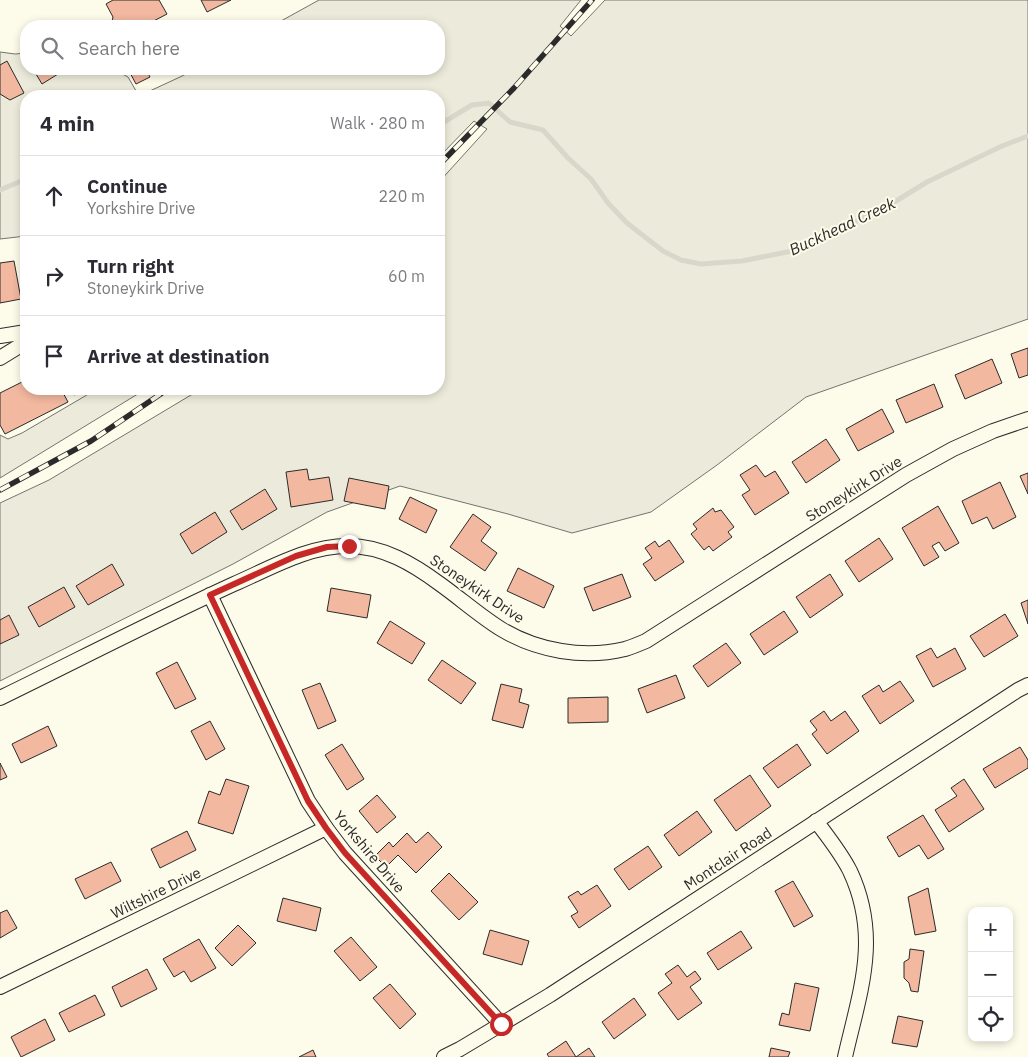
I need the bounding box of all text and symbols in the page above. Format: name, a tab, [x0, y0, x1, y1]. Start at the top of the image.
search box	[20, 20, 445, 75]
icon: search	[38, 34, 66, 62]
text: Search here	[78, 36, 180, 60]
text: 4 min	[40, 109, 95, 137]
text: Walk · 280 m	[330, 113, 425, 133]
text: Continue	[87, 174, 167, 198]
icon: ahead	[40, 182, 68, 210]
text: 220 m	[378, 186, 425, 206]
water label: Buckhead Creek	[786, 192, 899, 259]
text: Yorkshire Drive	[87, 198, 195, 218]
text: Turn right	[87, 254, 174, 278]
icon: right	[40, 262, 68, 290]
text: 60 m	[388, 266, 425, 286]
text: Stoneykirk Drive	[87, 278, 204, 298]
icon: arrive	[40, 342, 68, 370]
text: Arrive at destination	[87, 344, 270, 368]
street label: Stoneykirk Drive	[802, 451, 905, 526]
route end	[338, 535, 361, 558]
street label: Stoneykirk Drive	[426, 550, 528, 627]
street label: Yorkshire Drive	[330, 807, 409, 897]
street label: Montclair Road	[680, 823, 775, 894]
street label: Wiltshire Drive	[108, 863, 204, 923]
map controls	[968, 907, 1013, 1042]
button: +	[968, 907, 1013, 952]
button: −	[968, 952, 1013, 997]
button: locate	[968, 997, 1013, 1042]
route start	[490, 1013, 513, 1036]

